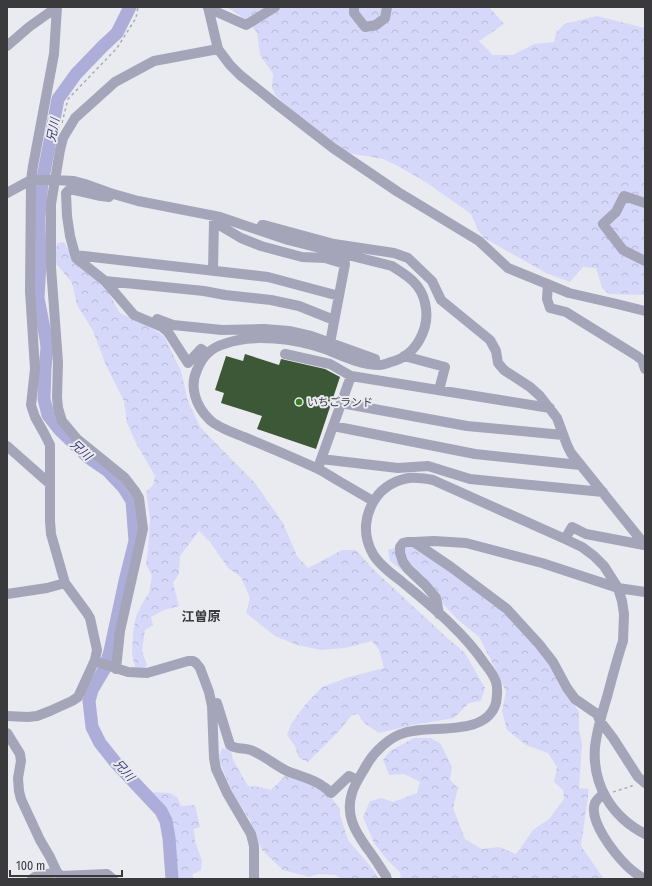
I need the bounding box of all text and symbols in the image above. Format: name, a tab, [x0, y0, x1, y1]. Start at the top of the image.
water label: 兄川	[44, 115, 63, 143]
place label: いちごランド	[307, 396, 373, 409]
marker: いちごランド	[294, 397, 304, 407]
water label: 兄川	[67, 437, 96, 465]
district label: 江曽原	[181, 609, 221, 624]
water label: 兄川	[111, 756, 139, 785]
scale bar	[10, 852, 122, 878]
text: 100 m	[16, 859, 45, 873]

